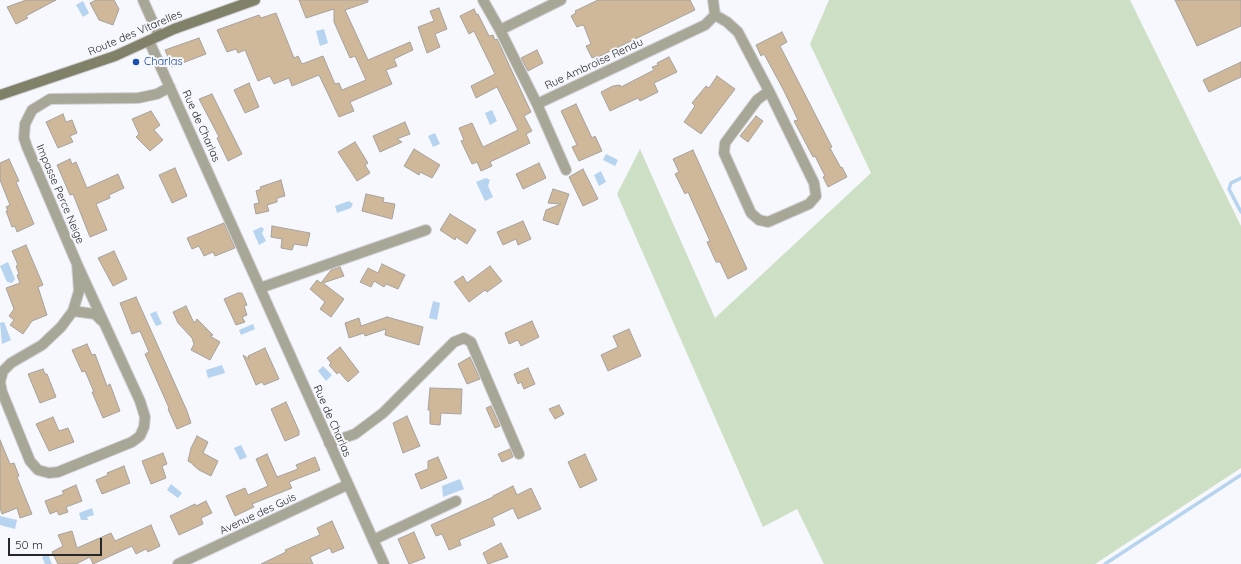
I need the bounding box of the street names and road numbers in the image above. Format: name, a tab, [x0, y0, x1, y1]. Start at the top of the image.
street label: Route des Vitarelles	[86, 7, 184, 59]
street label: Rue Ambroise Rendu	[543, 35, 645, 93]
street label: Rue de Charlas	[179, 88, 223, 164]
street label: Impasse Perce Neige	[33, 142, 87, 246]
street label: Rue de Charlas	[310, 383, 354, 459]
street label: Avenue des Guis	[218, 490, 298, 538]

